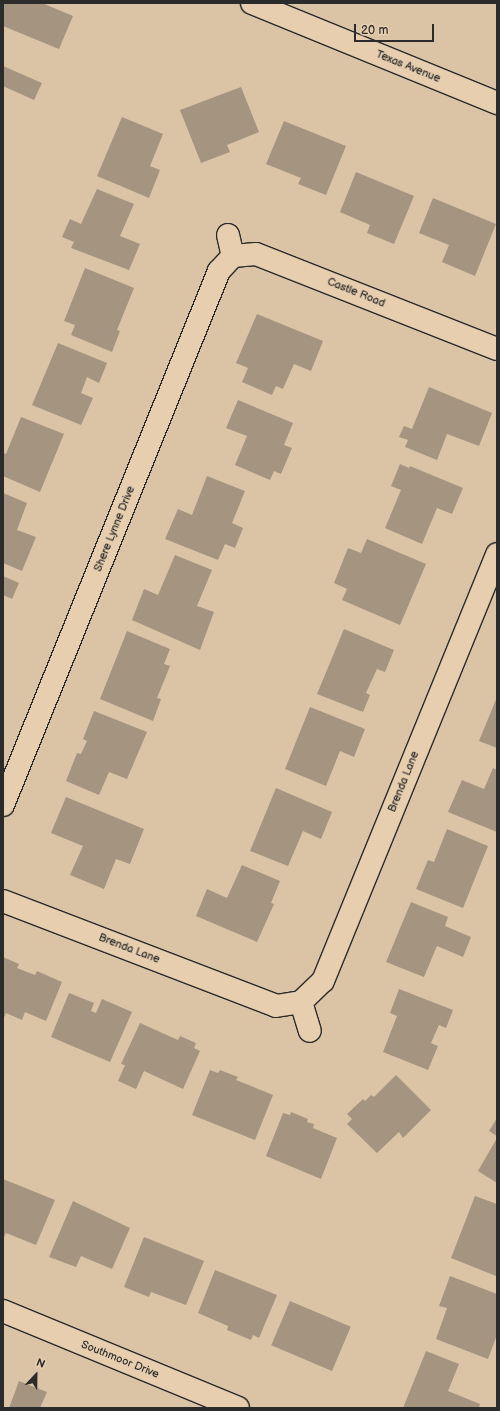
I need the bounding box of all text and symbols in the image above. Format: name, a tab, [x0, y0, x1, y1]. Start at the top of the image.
scale bar	[356, 16, 436, 42]
text: 20 m	[361, 23, 388, 38]
street label: Texas Avenue	[374, 48, 442, 86]
street label: Castle Road	[325, 275, 387, 311]
street label: Shere Lynne Drive	[92, 484, 138, 574]
street label: Brenda Lane	[386, 750, 422, 814]
street label: Brenda Lane	[97, 931, 161, 967]
street label: Southmoor Drive	[79, 1338, 161, 1382]
north arrow	[16, 1355, 56, 1395]
text: N	[34, 1356, 47, 1371]

